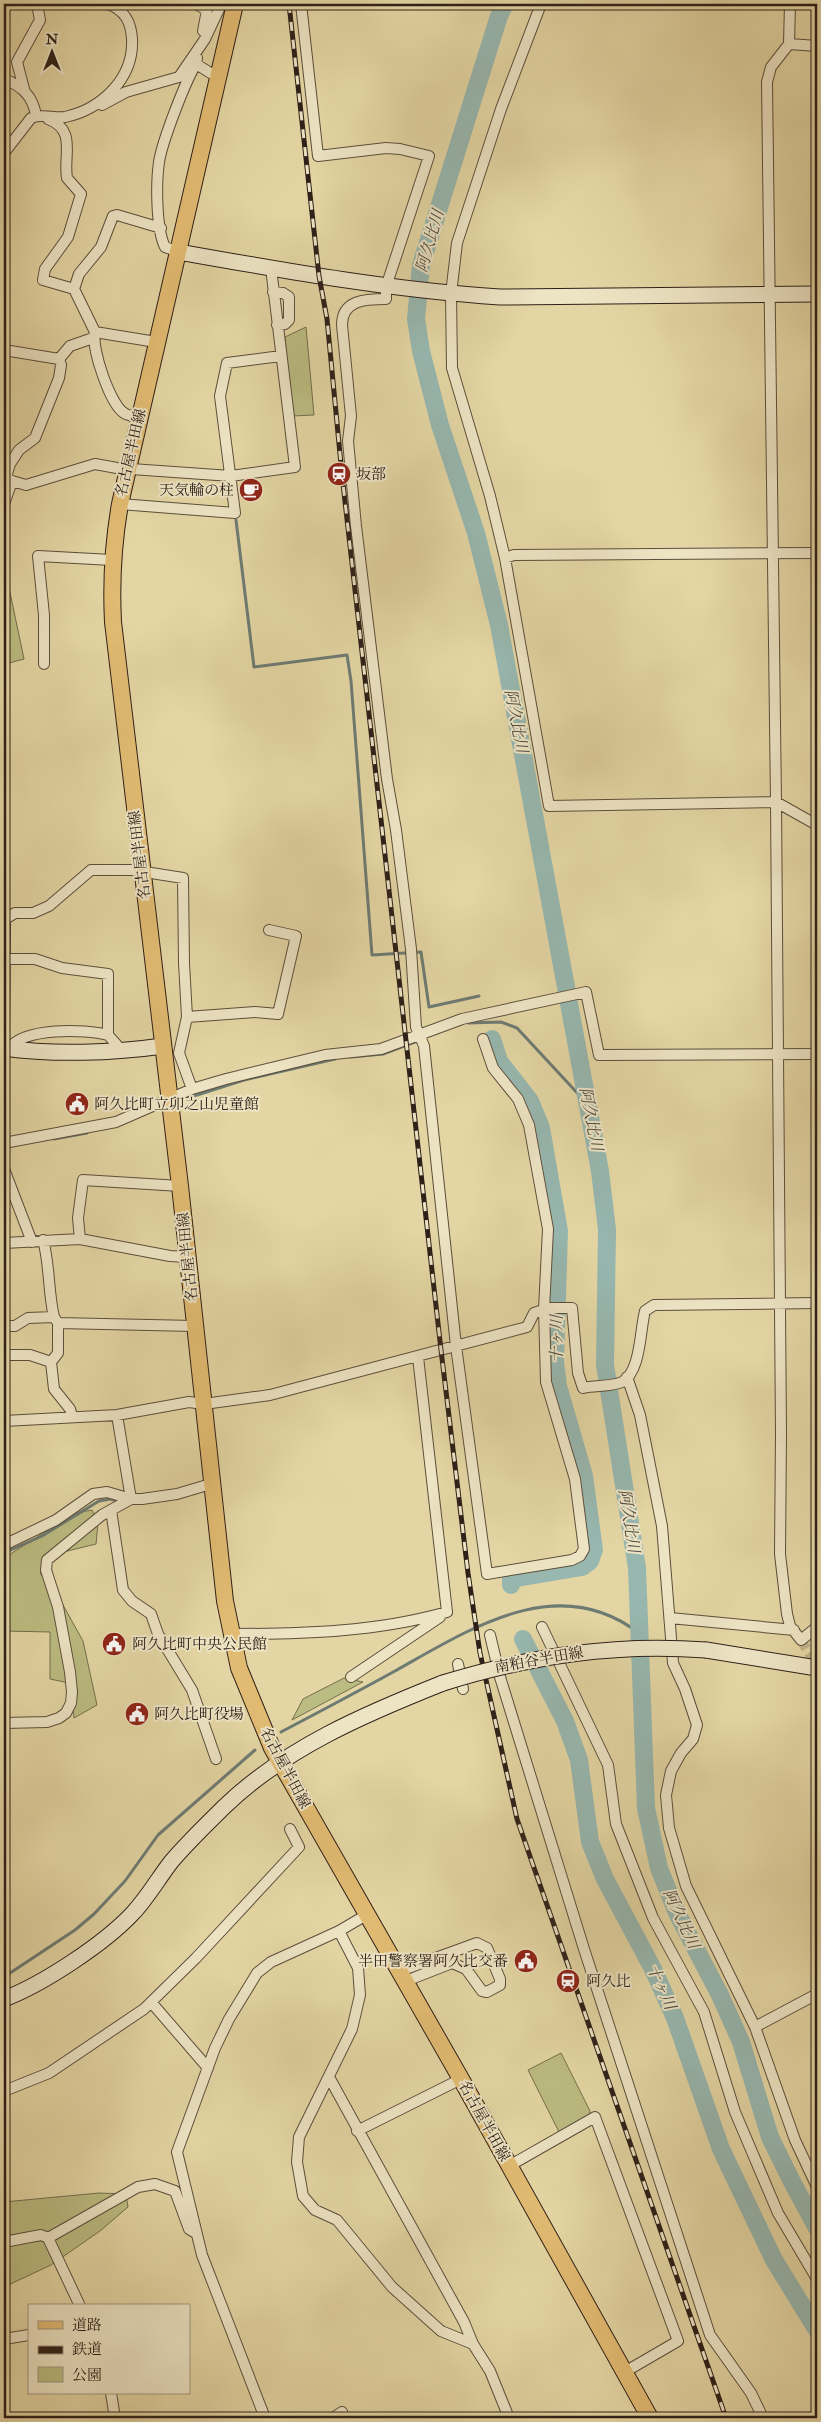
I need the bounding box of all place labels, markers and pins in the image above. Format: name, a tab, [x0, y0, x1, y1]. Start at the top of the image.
station icon: 坂部	[326, 461, 352, 487]
place label: 坂部	[356, 465, 386, 484]
cafe icon: 天気輪の柱	[238, 477, 264, 503]
place label: 天気輪の柱	[159, 481, 234, 500]
public building icon: 阿久比町立卯之山児童館	[64, 1091, 90, 1117]
place label: 阿久比町立卯之山児童館	[94, 1095, 259, 1114]
public building icon: 阿久比町中央公民館	[101, 1631, 127, 1657]
place label: 阿久比町中央公民館	[132, 1635, 267, 1654]
public building icon: 阿久比町役場	[124, 1701, 150, 1727]
place label: 阿久比町役場	[154, 1705, 244, 1724]
public building icon: 半田警察署阿久比交番	[513, 1948, 539, 1974]
place label: 半田警察署阿久比交番	[358, 1952, 508, 1971]
station icon: 阿久比	[555, 1968, 581, 1994]
place label: 阿久比	[586, 1972, 631, 1991]

